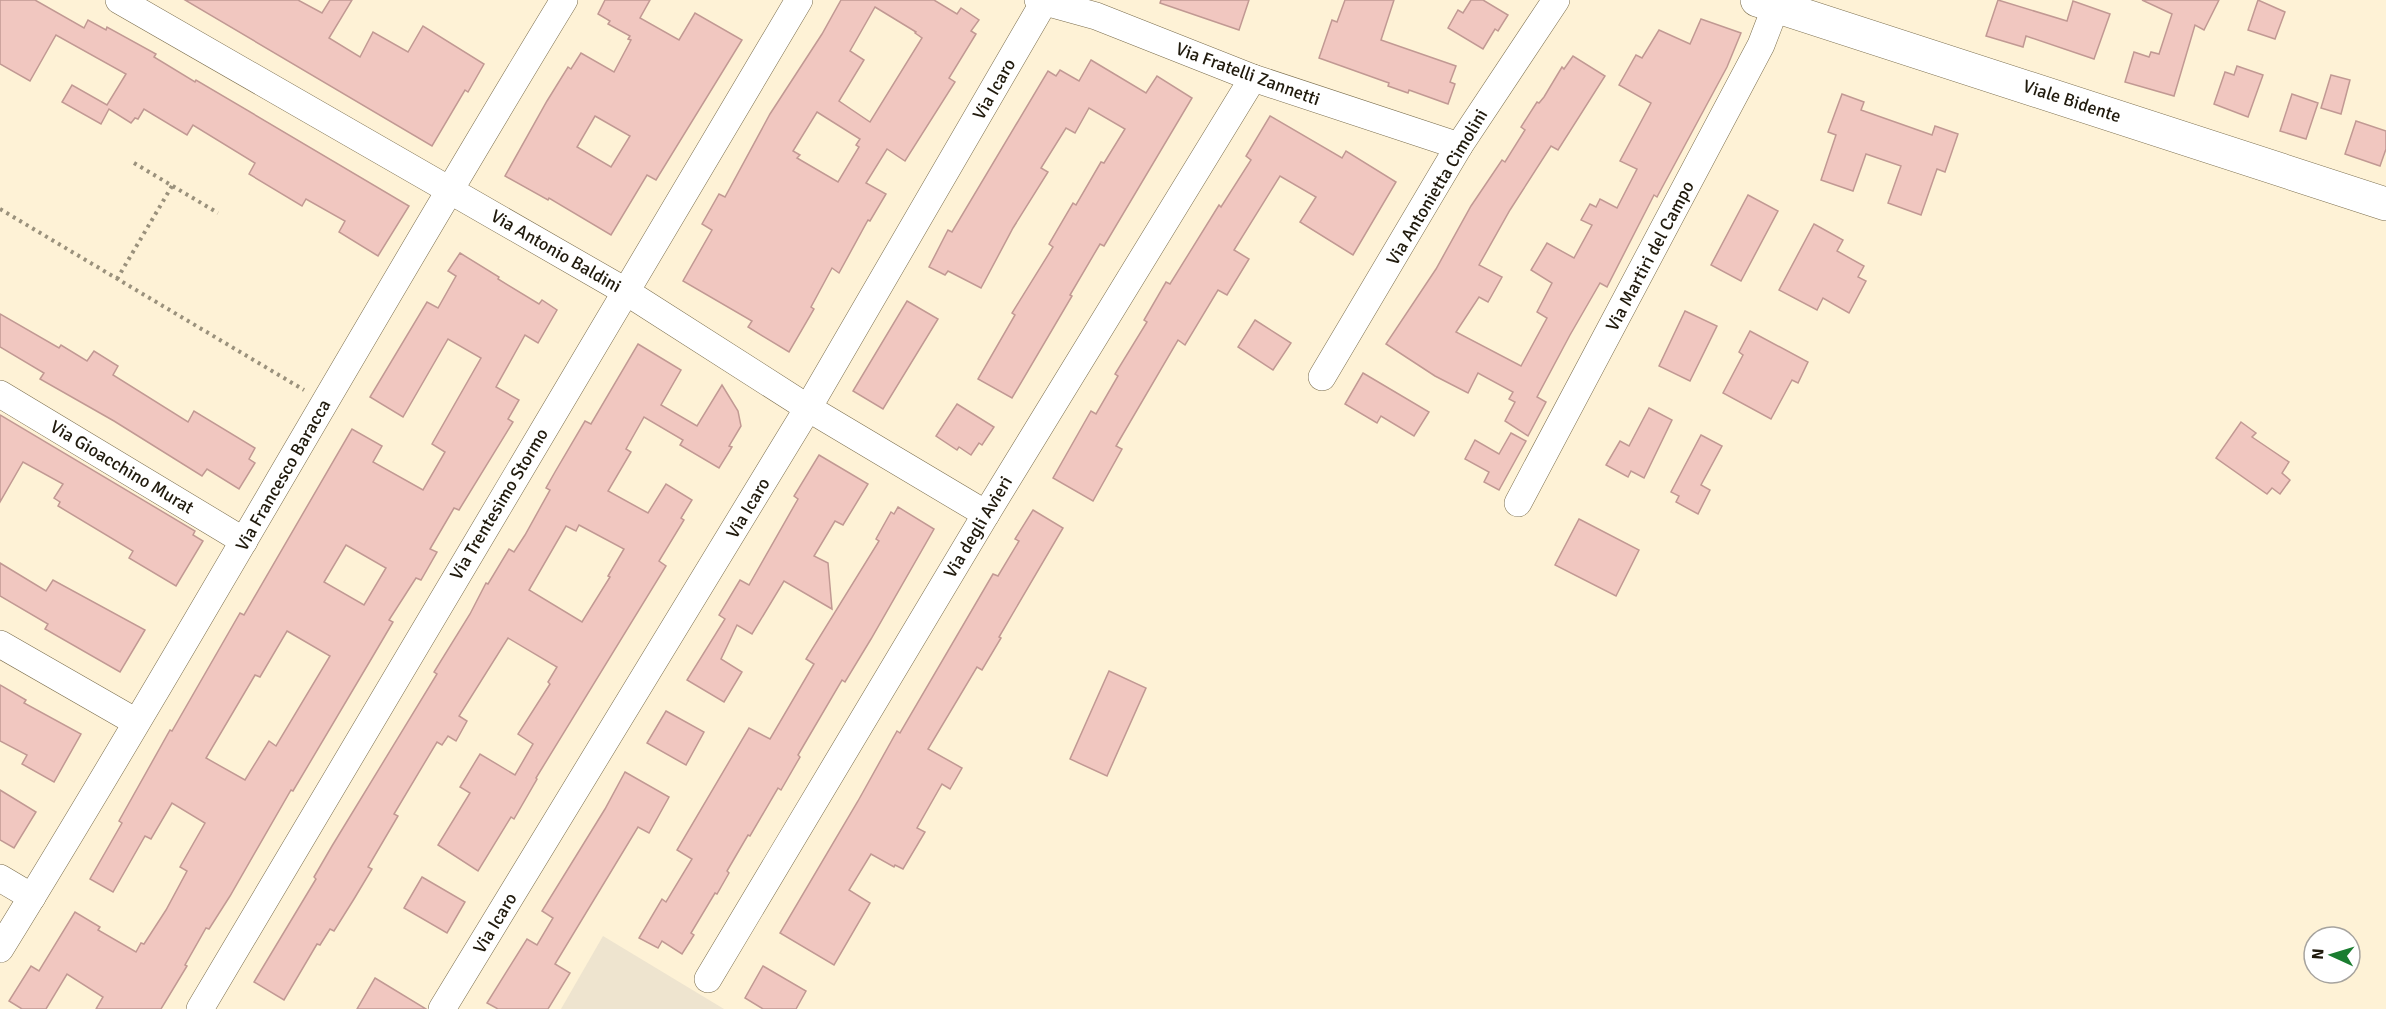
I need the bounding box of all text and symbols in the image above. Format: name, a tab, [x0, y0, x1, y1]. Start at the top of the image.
street label: Via Fratelli Zannetti	[1173, 38, 1323, 110]
street label: Via Icaro	[968, 55, 1020, 123]
street label: Viale Bidente	[2020, 75, 2124, 127]
street label: Via Antonietta Cimolini	[1382, 105, 1492, 269]
street label: Via Martiri del Campo	[1601, 177, 1699, 335]
street label: Via Antonio Baldini	[487, 205, 625, 297]
street label: Via Francesco Baracca	[231, 395, 335, 555]
street label: Via Gioacchino Murat	[46, 415, 198, 519]
street label: Via Trentesimo Stormo	[445, 424, 553, 584]
street label: Via degli Avieri	[939, 472, 1017, 582]
street label: Via Icaro	[721, 474, 775, 542]
street label: Via Icaro	[468, 889, 522, 957]
north arrow	[2302, 925, 2362, 985]
text: N	[2308, 948, 2328, 960]

